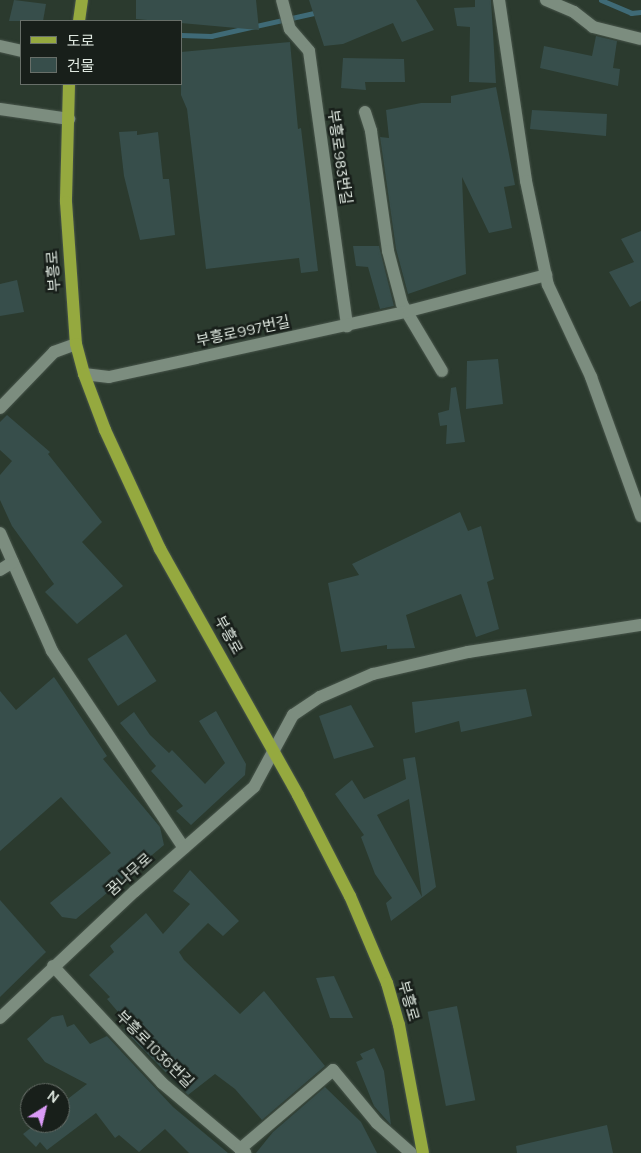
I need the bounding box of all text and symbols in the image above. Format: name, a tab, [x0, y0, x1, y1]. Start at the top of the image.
legend	[20, 20, 182, 85]
text: 도로	[67, 30, 95, 51]
text: 건물	[67, 55, 95, 76]
street label: 부흥로983번길	[324, 109, 356, 205]
street label: 부흥로	[43, 250, 63, 292]
street label: 부흥로997번길	[195, 312, 291, 350]
street label: 부흥로	[211, 613, 247, 657]
street label: 꿈나무로	[102, 849, 156, 899]
street label: 부흥로	[395, 979, 423, 1023]
street label: 부흥로1036번길	[113, 1007, 197, 1091]
north arrow	[20, 1083, 70, 1133]
text: N	[44, 1086, 63, 1107]

